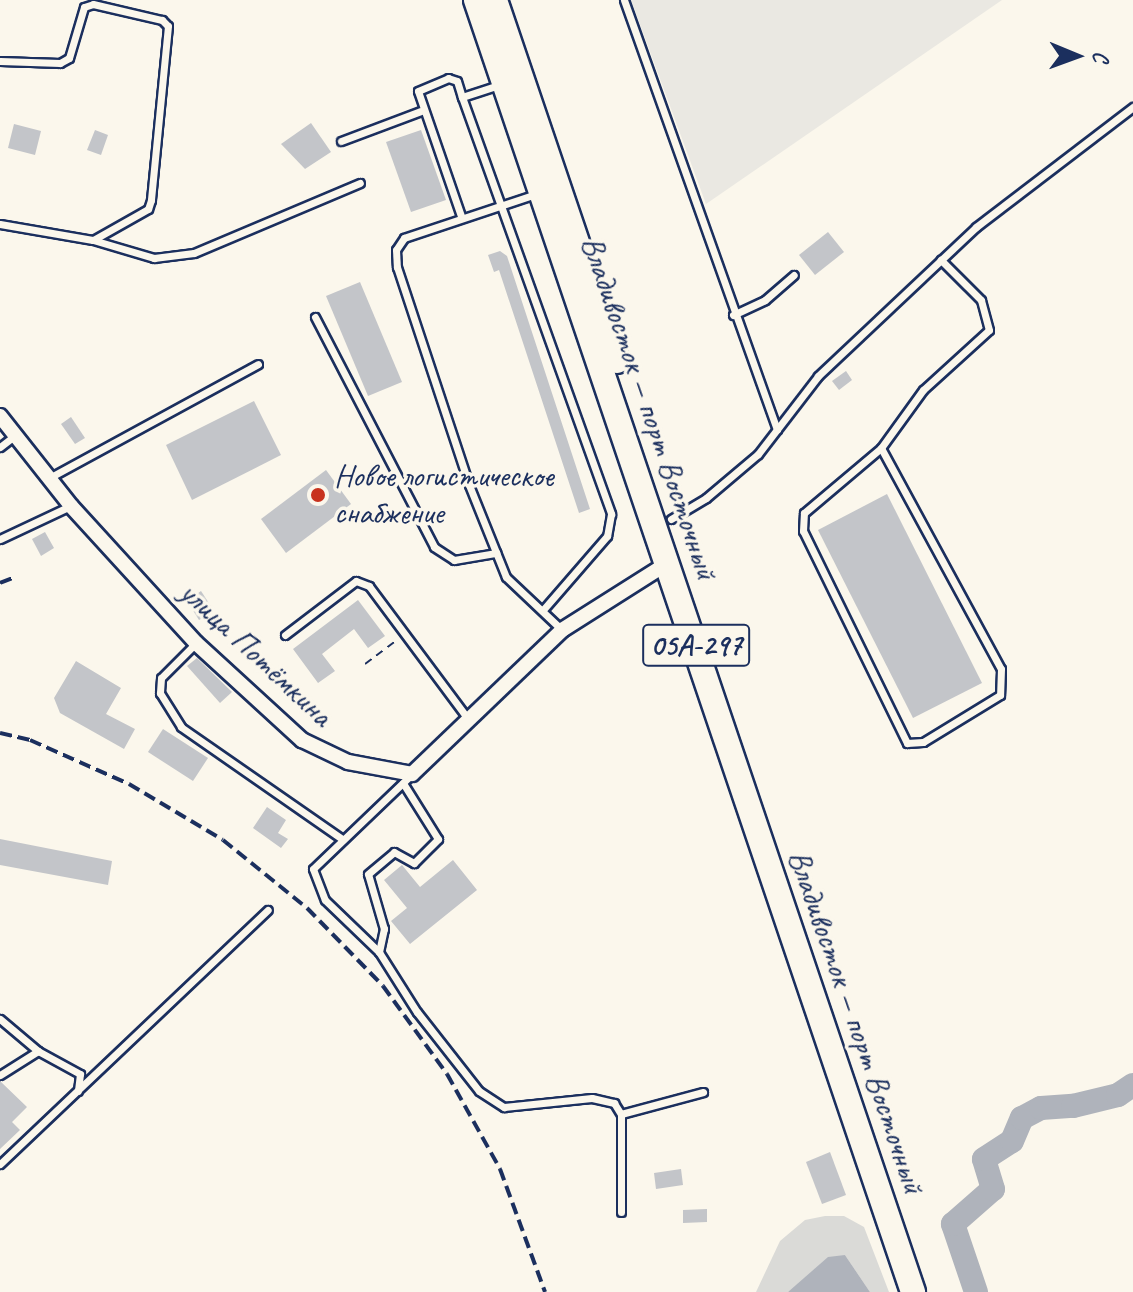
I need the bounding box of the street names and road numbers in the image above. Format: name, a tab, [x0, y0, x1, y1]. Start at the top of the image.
street label: Владивосток — порт Восточный	[572, 231, 726, 585]
street label: улица Потёмкина	[172, 574, 340, 734]
road number: 05А-297	[642, 619, 750, 671]
street label: Владивосток — порт Восточный	[779, 845, 933, 1199]

